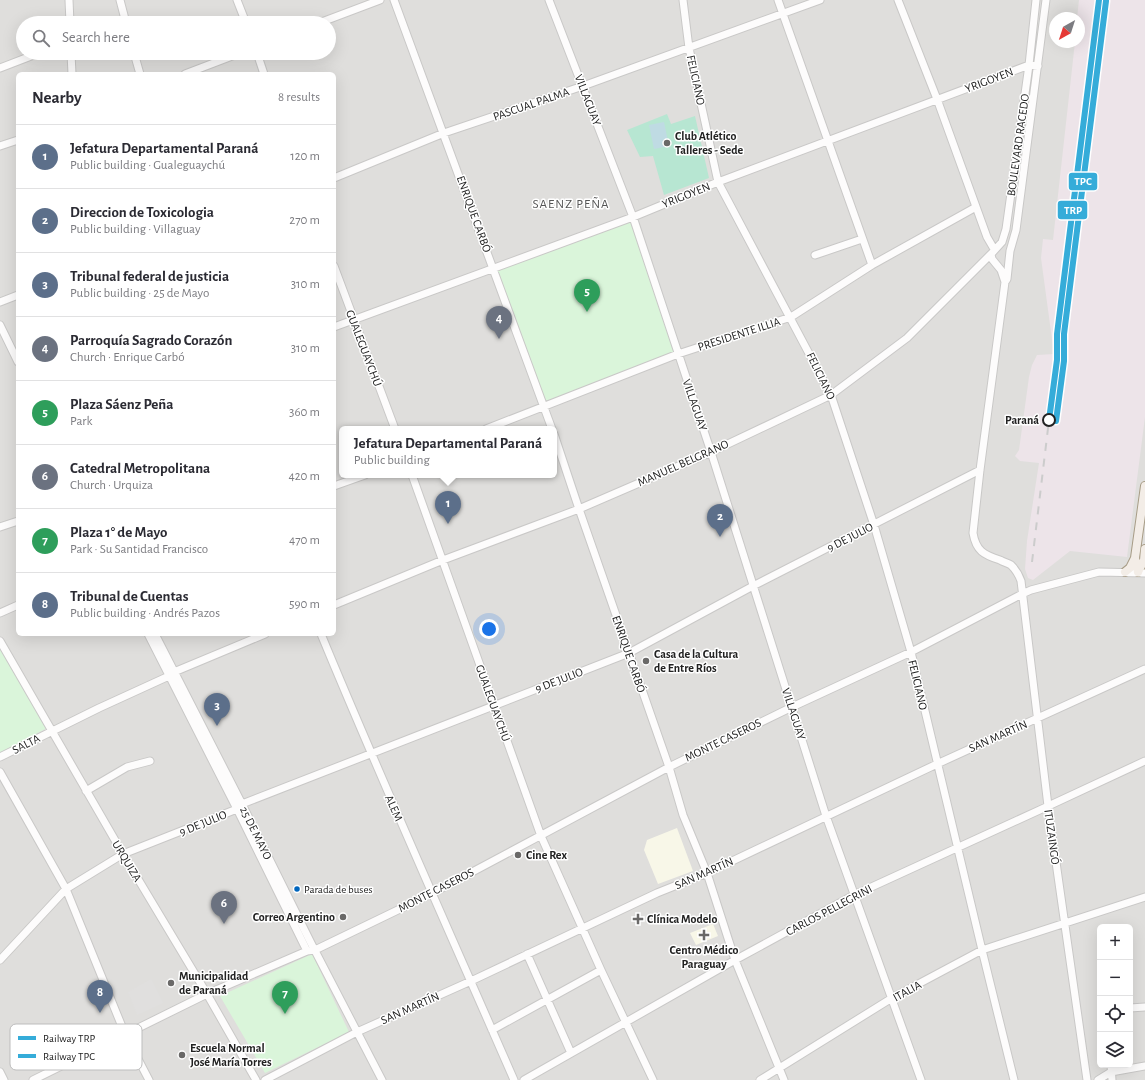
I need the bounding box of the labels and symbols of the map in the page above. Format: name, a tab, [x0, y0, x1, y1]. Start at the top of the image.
north arrow	[1049, 12, 1085, 48]
street label: FELICIANO	[685, 54, 707, 107]
street label: YRIGOYEN	[963, 65, 1015, 95]
street label: VILLAGUAY	[573, 73, 604, 128]
street label: PASCUAL PALMA	[491, 85, 571, 123]
street label: BOULEVARD RACEDO	[1005, 93, 1031, 197]
place label: Club Atlético Talleres - Sede	[675, 130, 744, 156]
marker: Club Atlético Talleres - Sede	[662, 138, 672, 148]
line badge: TPC	[1068, 172, 1098, 191]
street label: ENRIQUE CARBÓ	[454, 174, 494, 255]
text: TPC	[1074, 176, 1092, 187]
street label: YRIGOYEN	[660, 180, 712, 210]
district label: SAENZ PEÑA	[532, 196, 610, 211]
line badge: TRP	[1057, 200, 1088, 220]
text: TRP	[1064, 205, 1082, 216]
pin: 5	[574, 279, 600, 312]
pin: 4	[486, 306, 512, 339]
street label: GUALEGUAYCHÚ	[344, 308, 385, 388]
street label: PRESIDENTE ILLIA	[696, 315, 782, 353]
street label: FELICIANO	[804, 350, 838, 402]
street label: VILLAGUAY	[681, 378, 710, 433]
marker: Paraná	[1042, 413, 1056, 427]
place label: Paraná	[1005, 414, 1039, 426]
street label: MANUEL BELGRANO	[636, 437, 731, 488]
pin: 1	[435, 491, 461, 524]
pin: 2	[707, 504, 733, 537]
street label: 9 DE JULIO	[825, 520, 875, 554]
street label: ENRIQUE CARBÓ	[609, 614, 649, 695]
your location	[479, 619, 499, 639]
place label: Casa de la Cultura de Entre Ríos	[654, 648, 738, 674]
marker: Casa de la Cultura de Entre Ríos	[641, 656, 651, 666]
street label: FELICIANO	[906, 659, 930, 712]
street label: GUALEGUAYCHÚ	[474, 663, 513, 743]
street label: 9 DE JULIO	[534, 665, 585, 695]
street label: VILLAGUAY	[780, 686, 808, 742]
pin: 3	[204, 693, 230, 726]
street label: MONTE CASEROS	[683, 716, 763, 764]
street label: SAN MARTÍN	[967, 717, 1029, 754]
street label: SALTA	[10, 732, 42, 756]
street label: ALEM	[383, 793, 405, 823]
street label: 25 DE MAYO	[238, 805, 274, 862]
street label: 9 DE JULIO	[178, 808, 229, 838]
street label: ITUZAINGÓ	[1042, 808, 1063, 866]
street label: URQUIZA	[109, 838, 144, 884]
place label: Cine Rex	[526, 849, 568, 861]
marker: Cine Rex	[513, 850, 523, 860]
street label: SAN MARTÍN	[673, 854, 735, 891]
street label: MONTE CASEROS	[396, 866, 476, 914]
street label: CARLOS PELLEGRINI	[784, 882, 874, 938]
marker: Parada de buses	[292, 884, 302, 894]
place label: Parada de buses	[304, 884, 373, 895]
pin: 6	[211, 891, 237, 924]
place label: Correo Argentino	[253, 911, 335, 923]
marker: Correo Argentino	[338, 912, 348, 922]
marker: Clínica Modelo	[632, 913, 644, 925]
place label: Clínica Modelo	[647, 913, 717, 925]
marker: Centro Médico Paraguay	[698, 929, 710, 941]
place label: Centro Médico Paraguay	[669, 944, 739, 971]
place label: Municipalidad de Paraná	[179, 970, 249, 996]
marker: Municipalidad de Paraná	[166, 978, 176, 988]
street label: ITALIA	[891, 978, 923, 1004]
pin: 8	[87, 980, 113, 1013]
pin: 7	[272, 981, 298, 1014]
street label: SAN MARTÍN	[379, 989, 441, 1026]
legend	[10, 1024, 142, 1070]
text: Railway TRP	[43, 1033, 96, 1044]
place label: Escuela Normal José María Torres	[190, 1042, 272, 1068]
marker: Escuela Normal José María Torres	[177, 1050, 187, 1060]
text: Railway TPC	[43, 1051, 95, 1062]

